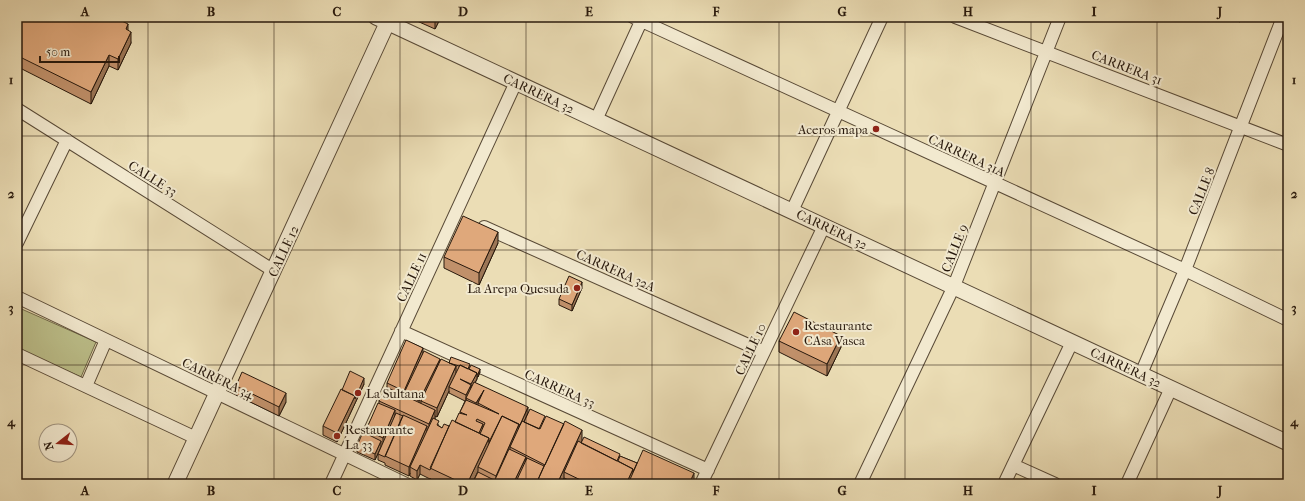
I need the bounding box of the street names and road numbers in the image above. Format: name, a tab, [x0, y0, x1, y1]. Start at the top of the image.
street label: CARRERA 31	[1089, 47, 1164, 88]
street label: CARRERA 32	[501, 70, 577, 117]
street label: CARRERA 31A	[926, 131, 1008, 180]
street label: CALLE 33	[126, 158, 180, 199]
street label: CALLE 8	[1185, 165, 1218, 217]
street label: CARRERA 32	[794, 206, 870, 253]
street label: CALLE 9	[938, 222, 971, 274]
street label: CALLE 12	[265, 223, 302, 279]
street label: CARRERA 32A	[574, 246, 658, 295]
street label: CALLE 11	[393, 250, 429, 304]
street label: CALLE 10	[732, 321, 769, 377]
street label: CARRERA 32	[1088, 344, 1164, 391]
street label: CARRERA 34	[180, 355, 256, 402]
street label: CARRERA 33	[522, 366, 597, 411]

